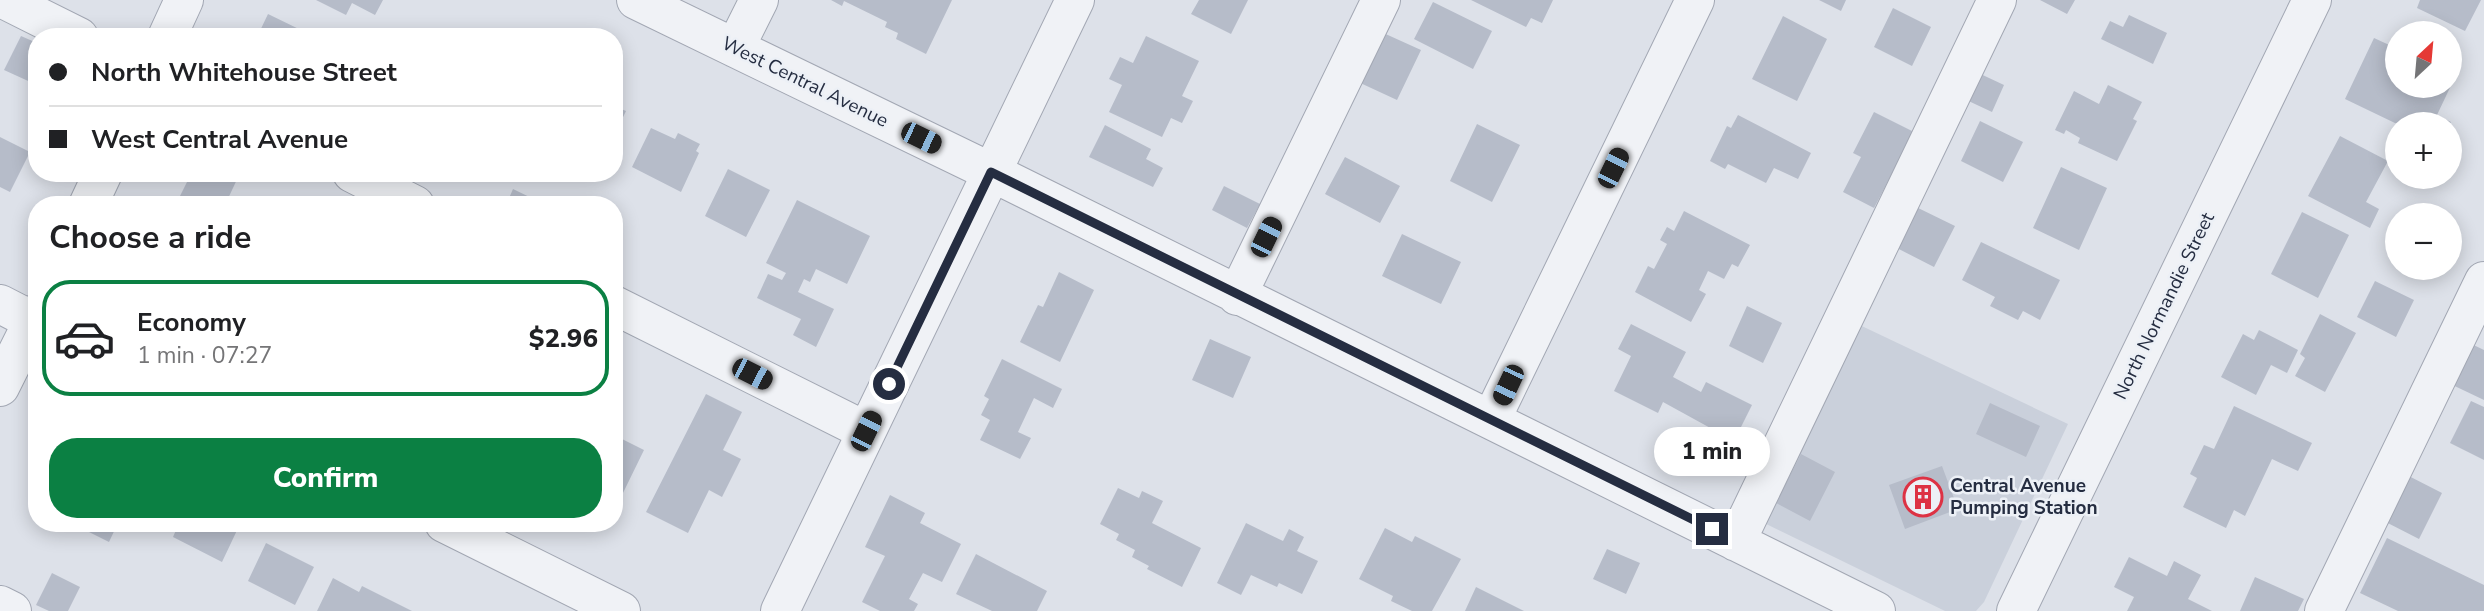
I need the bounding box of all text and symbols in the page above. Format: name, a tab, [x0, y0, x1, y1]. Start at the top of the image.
north arrow	[2385, 21, 2462, 98]
map controls	[2385, 21, 2462, 280]
street label: West Central Avenue	[717, 30, 893, 134]
text: North Whitehouse Street	[91, 55, 397, 90]
button: +	[2385, 112, 2462, 189]
car	[898, 119, 945, 157]
text: West Central Avenue	[91, 122, 348, 157]
car	[1595, 145, 1632, 191]
button: −	[2385, 203, 2462, 280]
street label: North Normandie Street	[2107, 208, 2221, 404]
car	[1248, 214, 1285, 260]
text: Choose a ride	[49, 216, 251, 259]
text: Economy	[137, 305, 246, 340]
icon: car	[53, 307, 116, 370]
text: $2.96	[529, 321, 598, 356]
text: 1 min · 07:27	[137, 340, 272, 371]
car	[729, 355, 776, 393]
car	[1490, 362, 1527, 408]
route start	[873, 368, 905, 400]
car	[848, 408, 885, 454]
callout: 1 min	[1654, 428, 1770, 476]
text: 1 min	[1682, 436, 1742, 467]
button: Confirm	[49, 438, 602, 518]
place label: Central Avenue Pumping Station	[1950, 473, 2098, 521]
building icon: Central Avenue Pumping Station	[1902, 476, 1944, 518]
route end	[1696, 513, 1728, 545]

